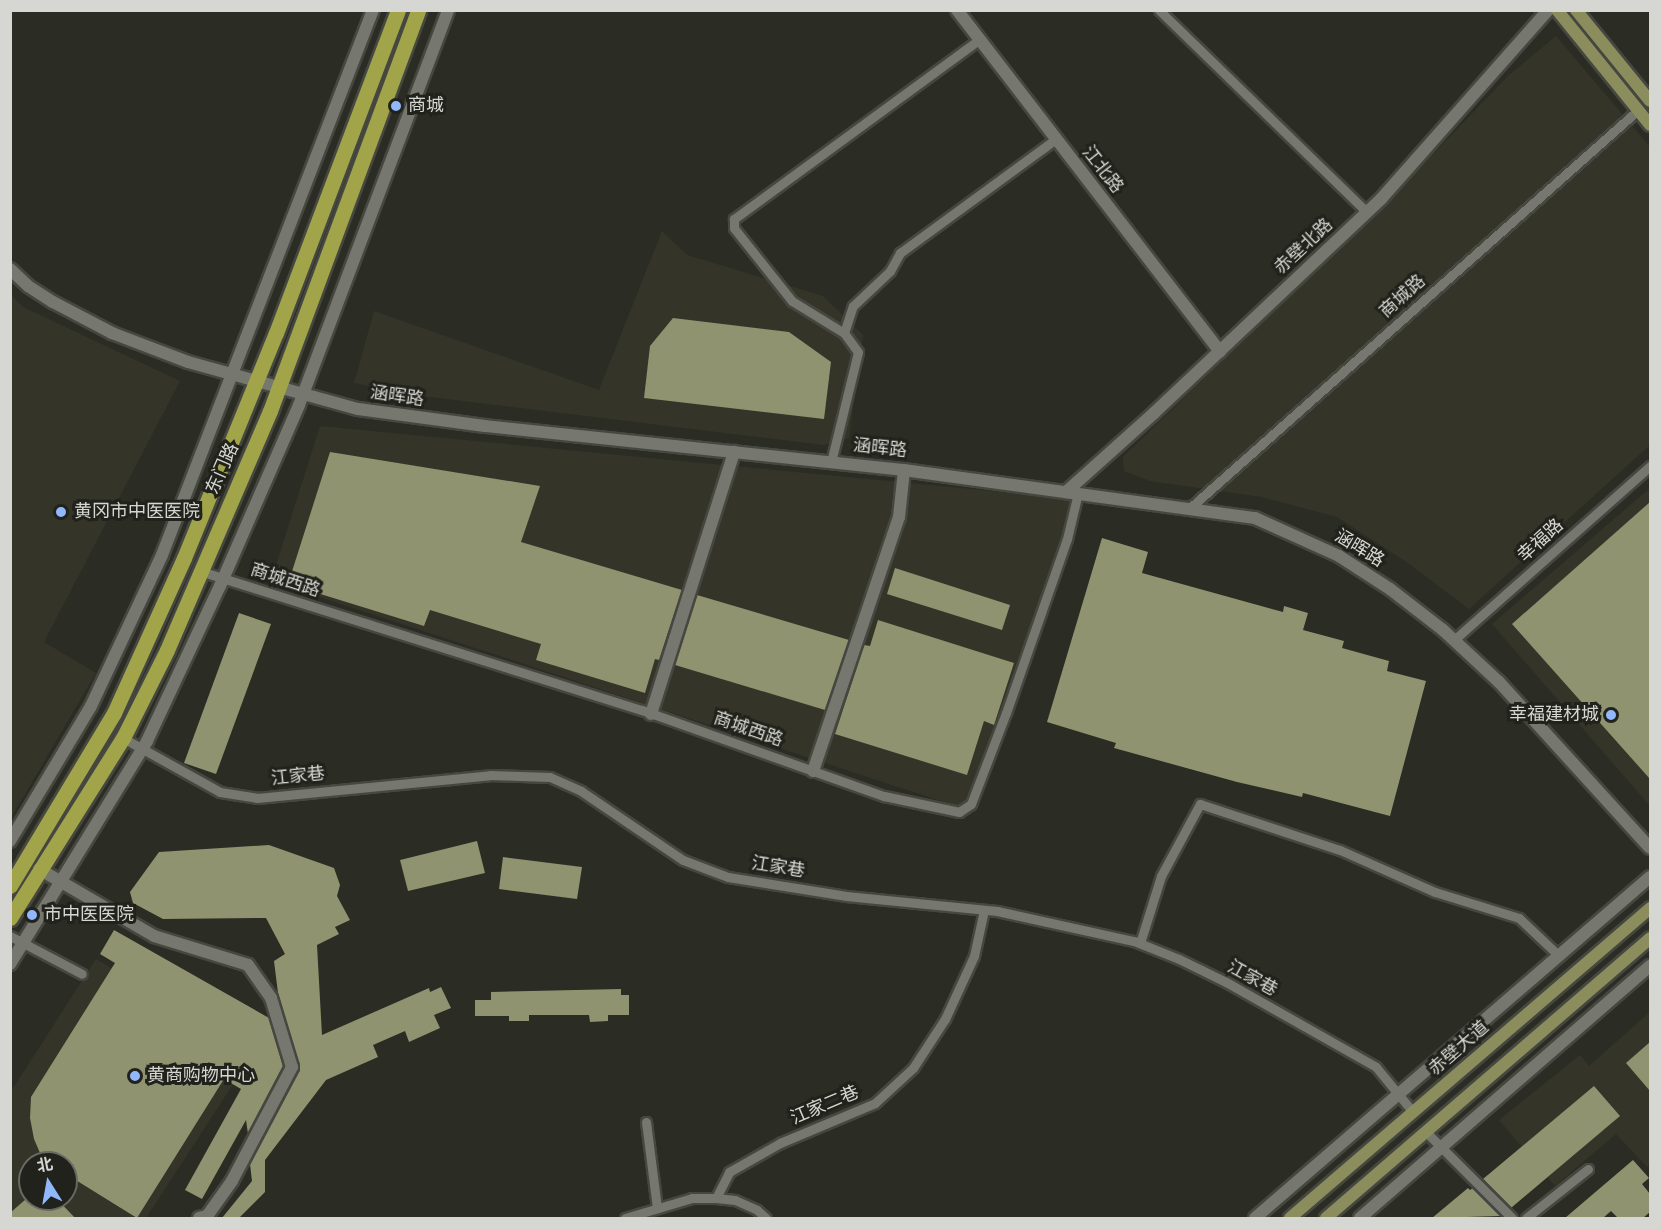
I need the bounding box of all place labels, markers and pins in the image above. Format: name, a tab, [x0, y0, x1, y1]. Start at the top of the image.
place label: 商城	[408, 95, 444, 117]
marker: 商城	[389, 99, 403, 113]
place label: 黄冈市中医医院	[74, 501, 200, 523]
marker: 黄冈市中医医院	[52, 503, 70, 521]
place label: 幸福建材城	[1509, 704, 1599, 726]
marker: 幸福建材城	[1604, 708, 1618, 722]
place label: 市中医医院	[44, 904, 134, 926]
marker: 市中医医院	[25, 908, 39, 922]
place label: 黄商购物中心	[147, 1065, 255, 1087]
marker: 黄商购物中心	[128, 1069, 142, 1083]

